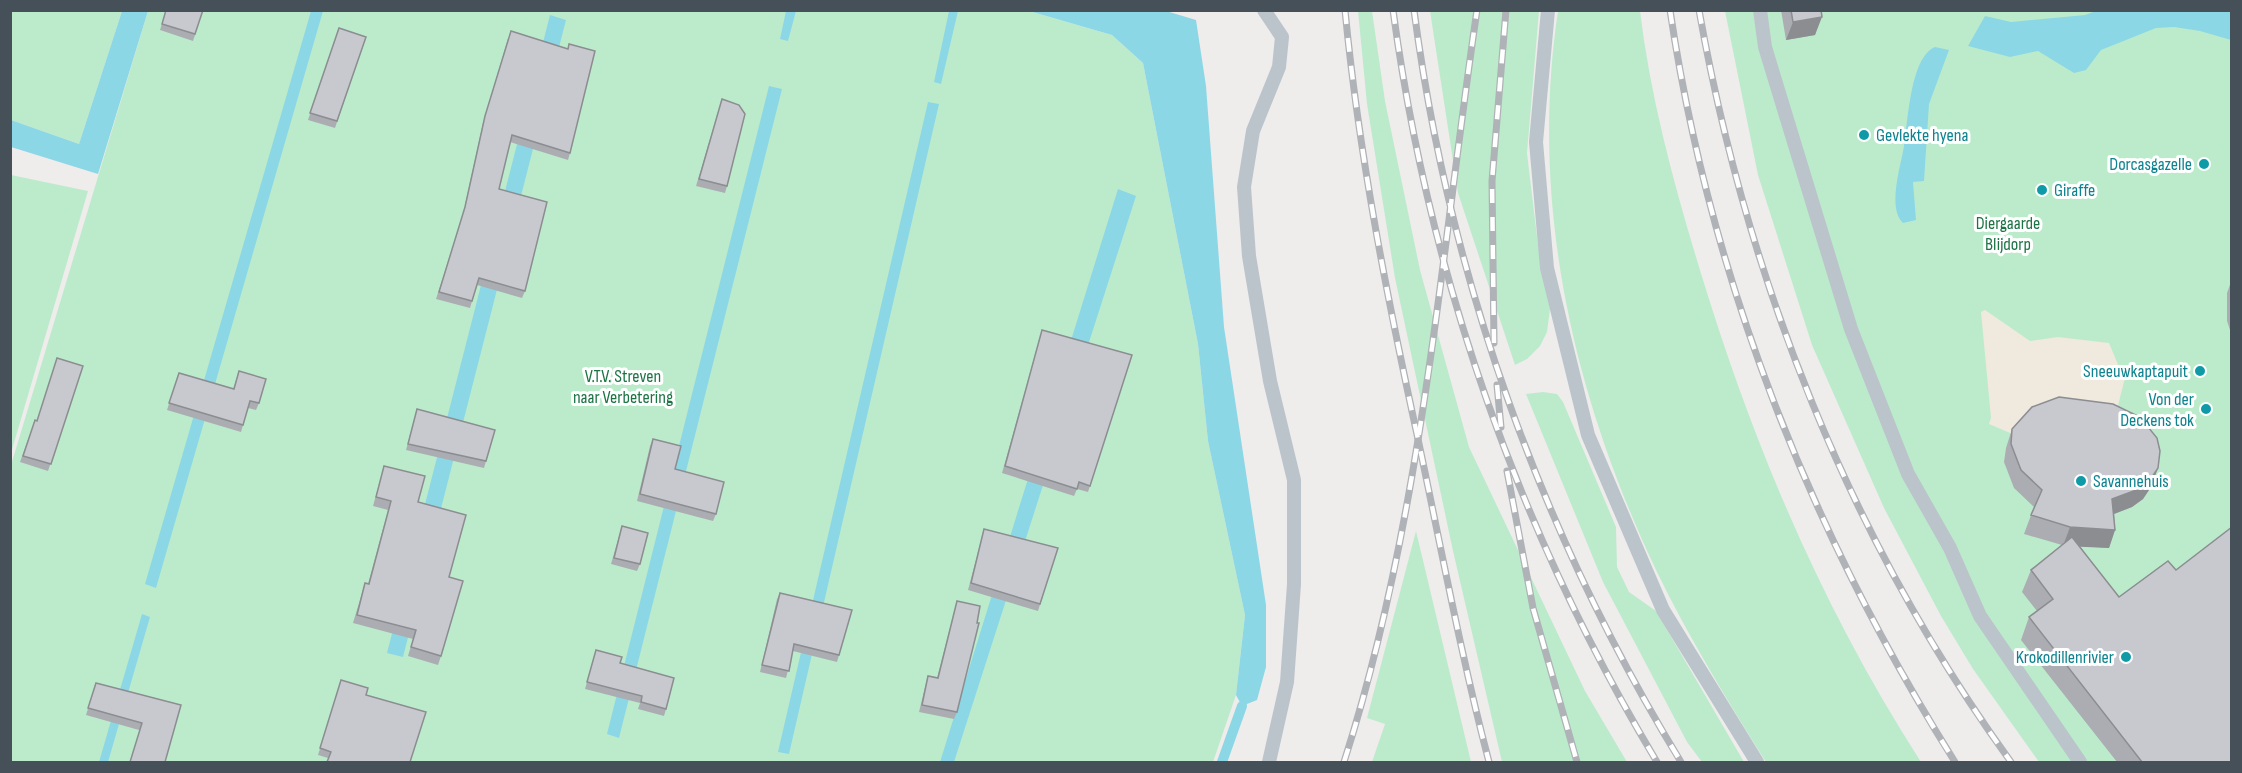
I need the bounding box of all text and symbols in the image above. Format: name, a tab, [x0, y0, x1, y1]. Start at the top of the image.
place label: Gevlekte hyena	[1876, 125, 1968, 146]
marker: Gevlekte hyena	[1857, 128, 1871, 142]
place label: Dorcasgazelle	[2109, 154, 2192, 175]
marker: Dorcasgazelle	[2197, 157, 2211, 171]
place label: Giraffe	[2054, 180, 2095, 201]
marker: Giraffe	[2035, 183, 2049, 197]
park label: Diergaarde Blijdorp	[1976, 213, 2040, 255]
place label: Sneeuwkaptapuit	[2083, 361, 2189, 382]
marker: Sneeuwkaptapuit	[2193, 364, 2207, 378]
park label: V.T.V. Streven naar Verbetering	[573, 366, 673, 408]
place label: Von der Deckens tok	[2120, 389, 2194, 431]
marker: Von der Deckens tok	[2199, 402, 2213, 416]
place label: Savannehuis	[2093, 471, 2169, 492]
marker: Savannehuis	[2074, 474, 2088, 488]
place label: Krokodillenrivier	[2016, 647, 2114, 668]
marker: Krokodillenrivier	[2119, 650, 2133, 664]

